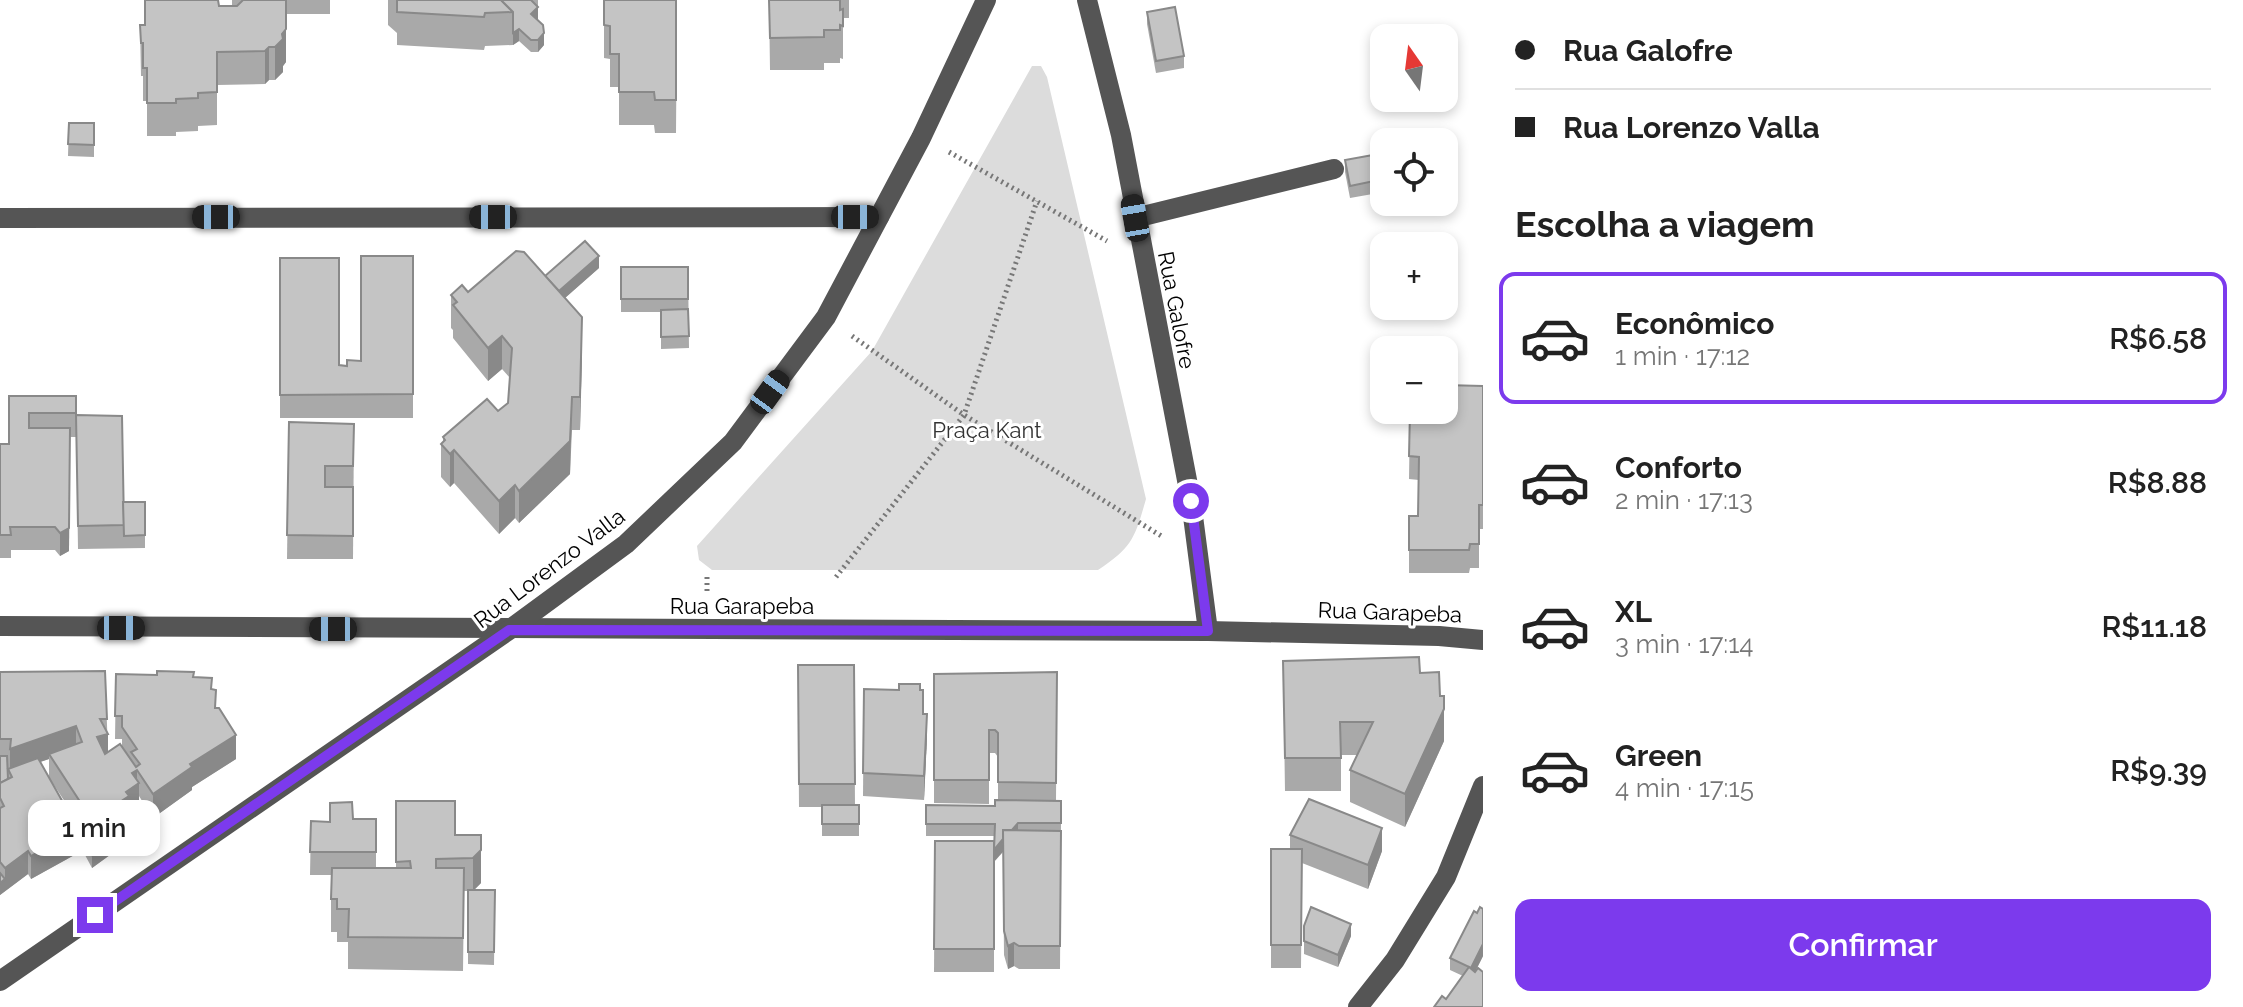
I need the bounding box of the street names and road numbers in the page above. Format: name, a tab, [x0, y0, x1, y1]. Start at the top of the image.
street label: Rua Galofre	[1153, 249, 1201, 371]
street label: Rua Lorenzo Valla	[469, 503, 629, 633]
street label: Rua Garapeba	[670, 593, 814, 619]
street label: Rua Garapeba	[1317, 596, 1463, 628]

